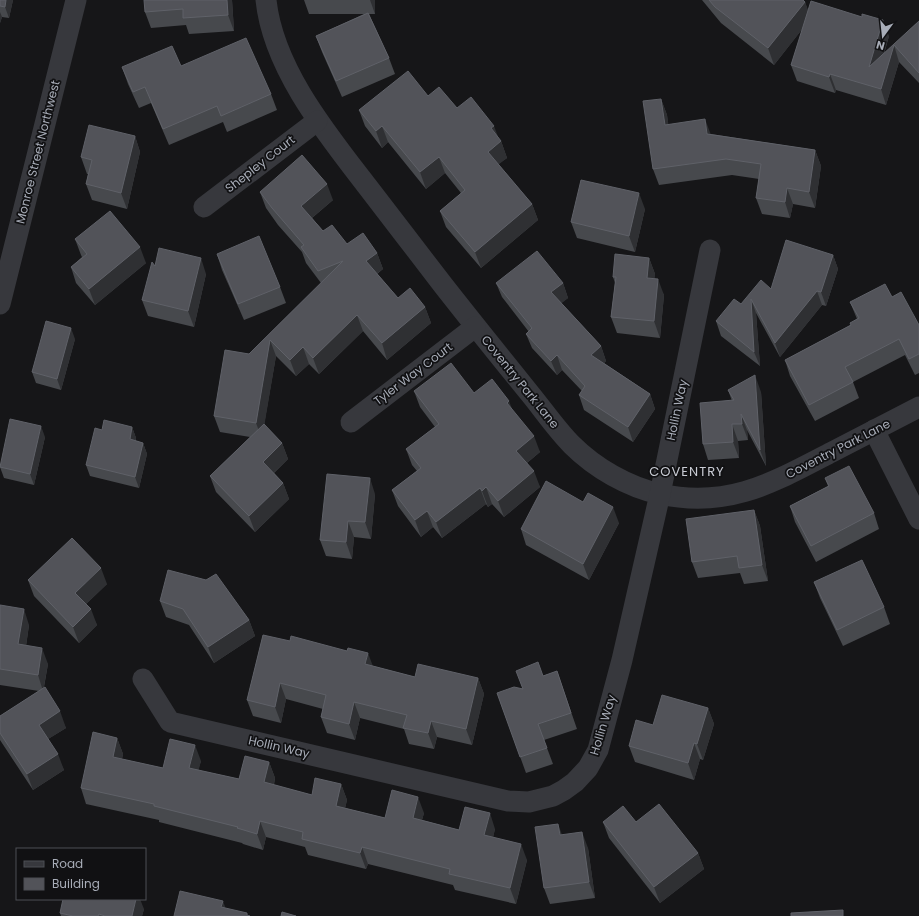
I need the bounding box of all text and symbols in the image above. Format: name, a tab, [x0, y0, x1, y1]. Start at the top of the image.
north arrow	[863, 16, 903, 56]
text: N	[874, 37, 886, 54]
street label: Monroe Street Northwest	[11, 78, 64, 225]
street label: Shepley Court	[221, 131, 298, 196]
street label: Coventry Park Lane	[478, 332, 563, 432]
street label: Tyler Way Court	[370, 338, 456, 409]
street label: Hollin Way	[662, 377, 691, 442]
street label: Coventry Park Lane	[783, 415, 893, 482]
district label: COVENTRY	[649, 462, 725, 481]
street label: Hollin Way	[585, 692, 620, 757]
street label: Hollin Way	[247, 731, 312, 762]
legend	[16, 848, 146, 900]
text: Road	[52, 855, 83, 872]
text: Building	[52, 875, 100, 892]

